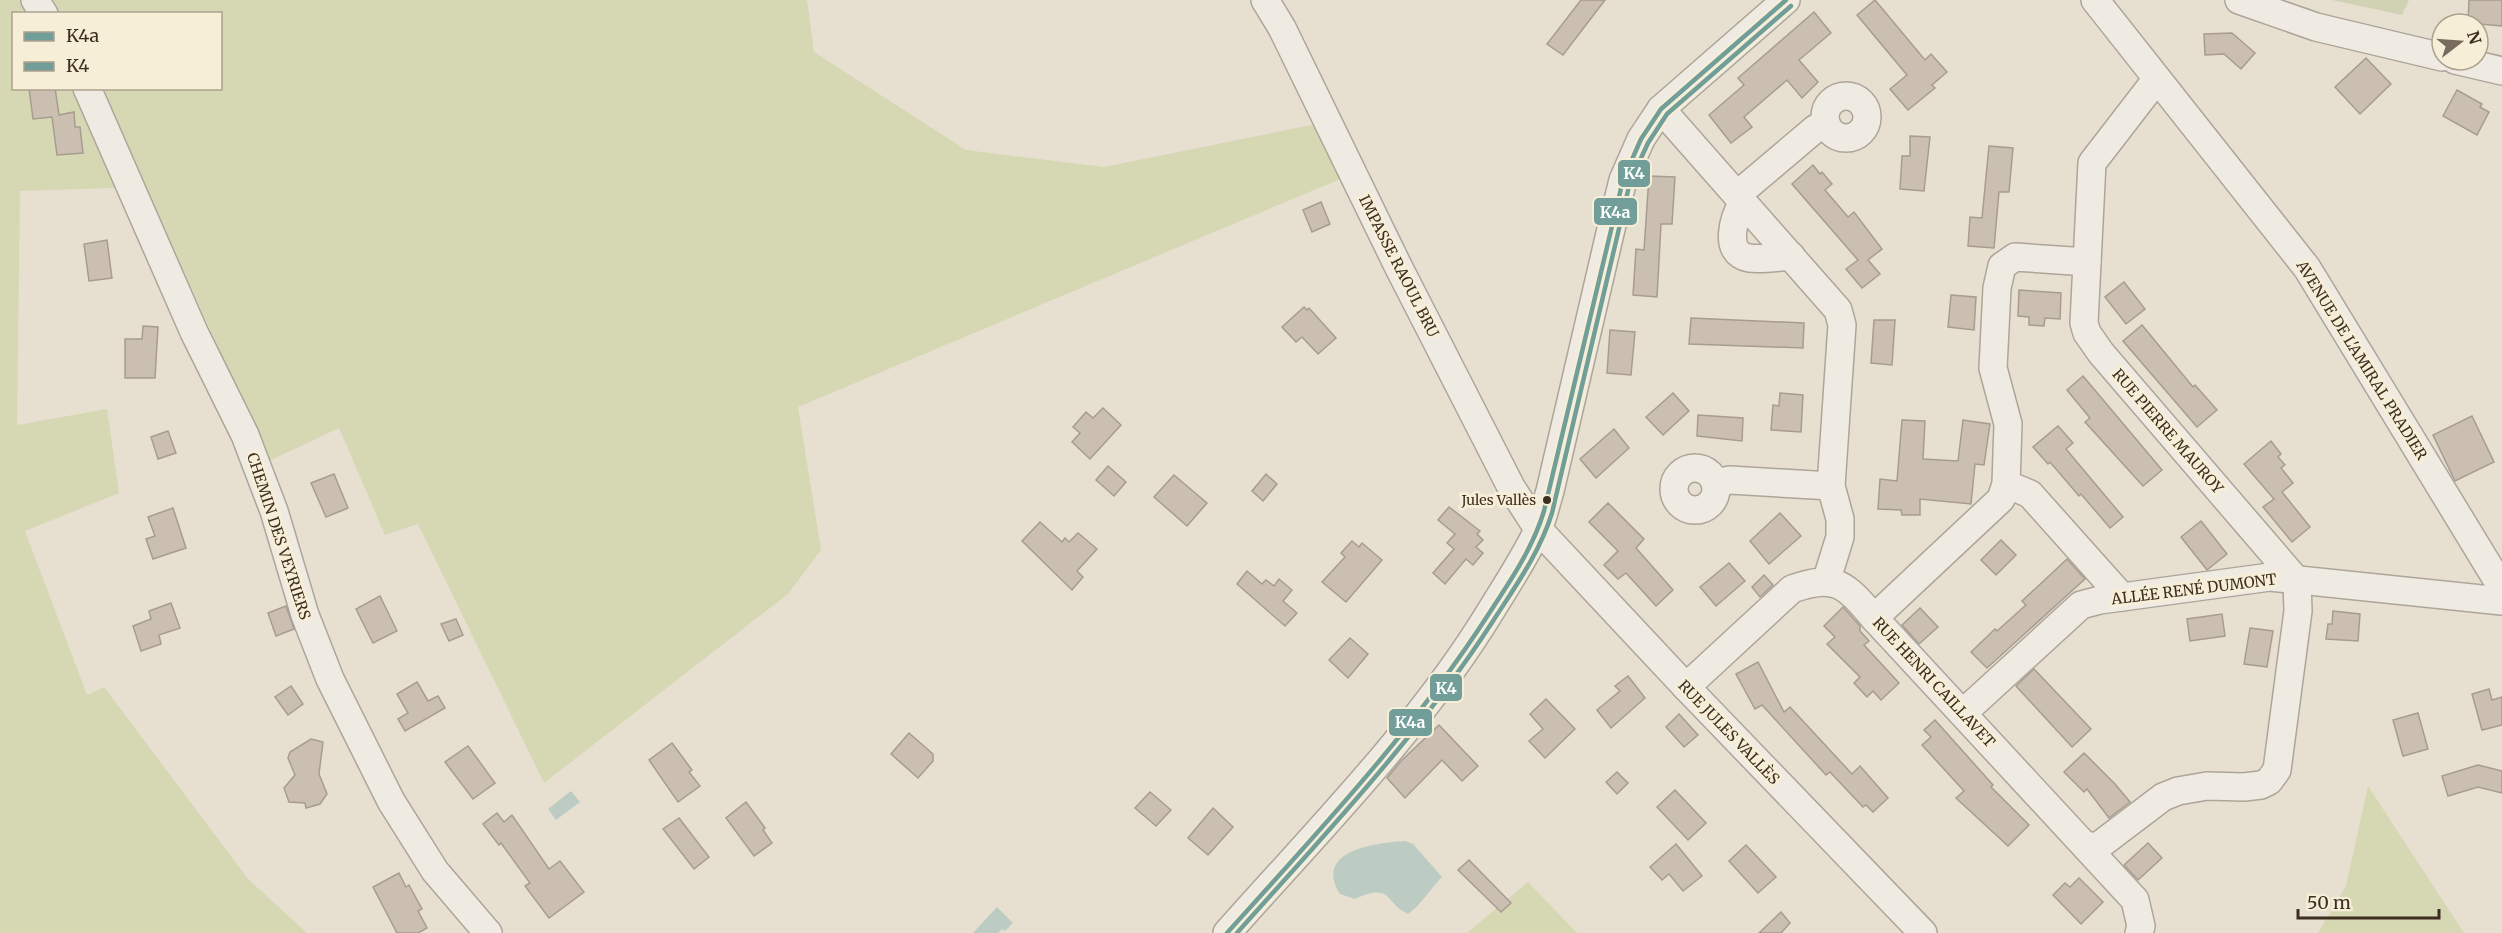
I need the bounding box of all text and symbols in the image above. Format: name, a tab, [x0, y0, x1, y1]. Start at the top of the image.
legend	[12, 12, 222, 90]
north arrow	[2430, 12, 2490, 72]
text: K4a	[66, 24, 100, 47]
text: N	[2463, 29, 2486, 47]
text: K4	[66, 54, 89, 77]
line badge: K4	[1617, 159, 1651, 188]
text: K4	[1623, 163, 1645, 183]
street label: IMPASSE RAOUL BRU	[1355, 192, 1443, 340]
line badge: K4a	[1593, 197, 1638, 226]
text: K4a	[1600, 202, 1630, 222]
street label: AVENUE DE L'AMIRAL PRADIER	[2292, 256, 2432, 464]
street label: RUE PIERRE MAUROY	[2109, 365, 2228, 498]
street label: CHEMIN DES VEYRIERS	[243, 450, 315, 622]
place label: Jules Vallès	[1460, 491, 1536, 509]
marker: Jules Vallès	[1541, 494, 1553, 506]
street label: ALLÉE RENÉ DUMONT	[2109, 568, 2278, 609]
street label: RUE HENRI CAILLAVET	[1869, 613, 2000, 751]
line badge: K4	[1429, 673, 1463, 702]
street label: RUE JULES VALLÈS	[1674, 675, 1785, 788]
text: K4	[1435, 678, 1457, 698]
line badge: K4a	[1388, 708, 1433, 737]
text: K4a	[1395, 712, 1425, 732]
scale bar	[2298, 882, 2439, 920]
text: 50 m	[2307, 891, 2351, 914]

